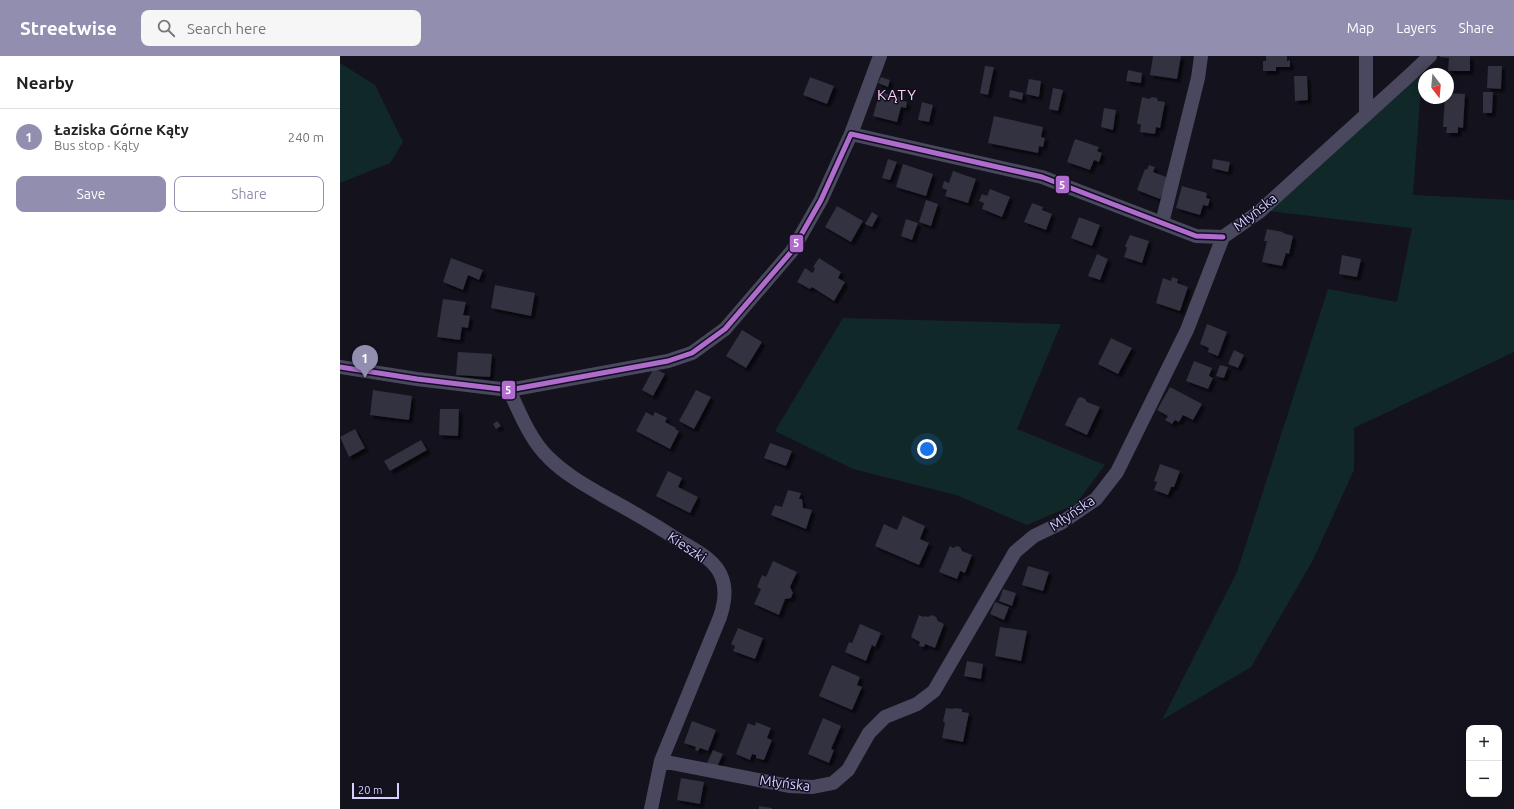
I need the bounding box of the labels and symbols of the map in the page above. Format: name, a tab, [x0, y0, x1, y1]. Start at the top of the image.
north arrow	[1418, 68, 1454, 104]
district label: KĄTY	[877, 86, 917, 103]
line badge: 5	[1055, 175, 1070, 194]
text: 5	[1059, 179, 1065, 191]
street label: Młyńska	[1230, 190, 1280, 234]
line badge: 5	[789, 234, 804, 253]
text: 5	[793, 237, 799, 249]
pin: 1	[352, 345, 378, 378]
line badge: 5	[501, 380, 516, 400]
text: 5	[505, 384, 511, 396]
your location	[917, 439, 937, 459]
street label: Młyńska	[1046, 492, 1098, 534]
street label: Kieszki	[665, 528, 709, 566]
street label: Młyńska	[759, 772, 811, 794]
scale bar	[352, 781, 399, 800]

